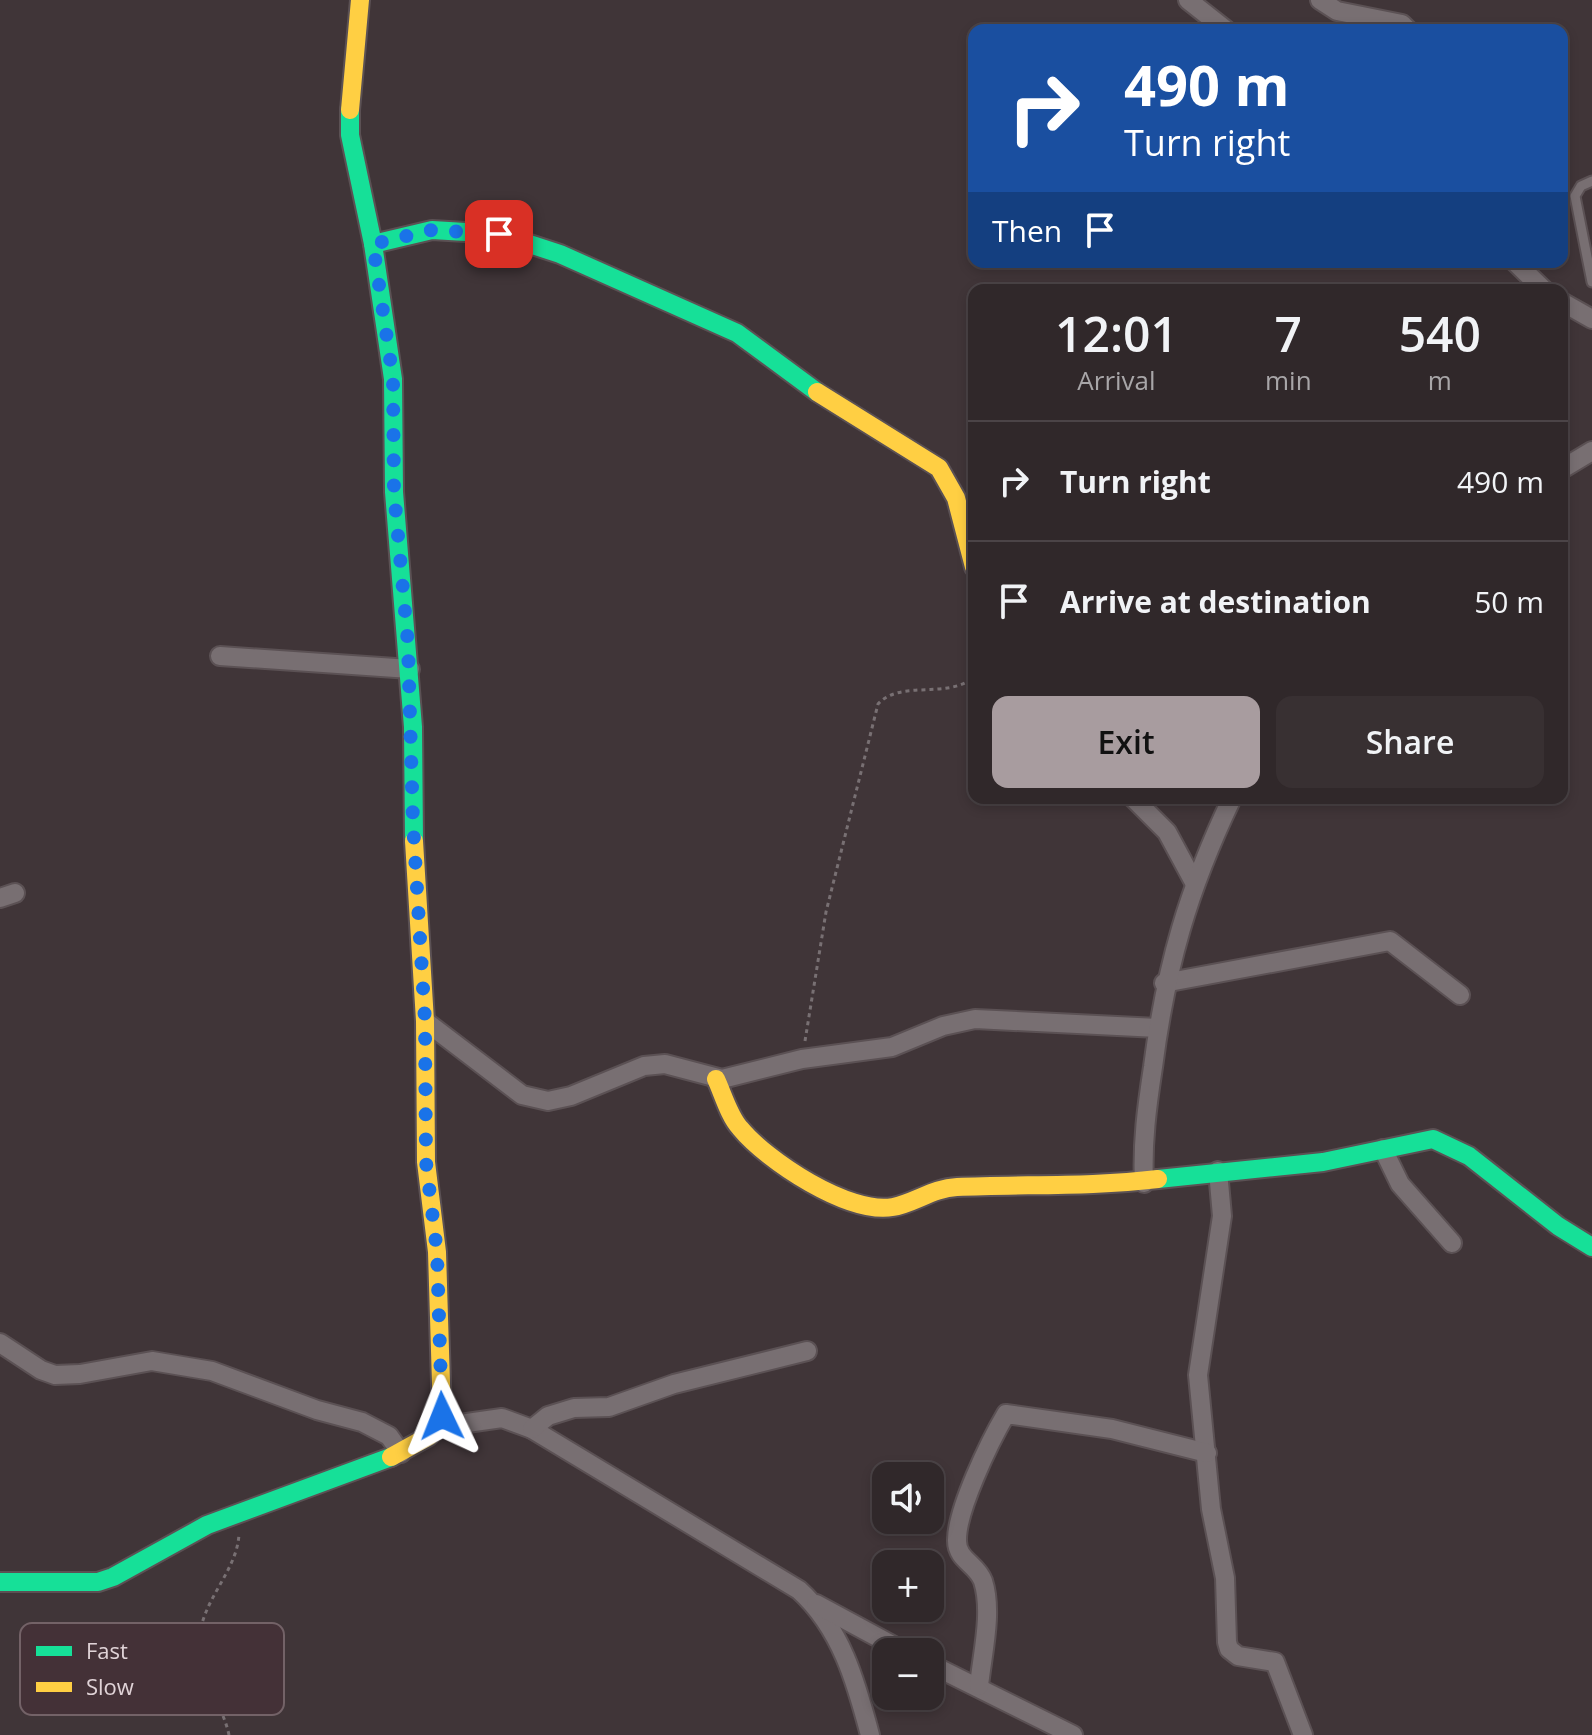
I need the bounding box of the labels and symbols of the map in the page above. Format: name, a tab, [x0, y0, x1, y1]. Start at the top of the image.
pin	[465, 200, 533, 268]
position arrow	[400, 1374, 484, 1458]
legend	[20, 1623, 284, 1715]
text: Fast	[86, 1635, 128, 1665]
text: Slow	[86, 1671, 134, 1701]

